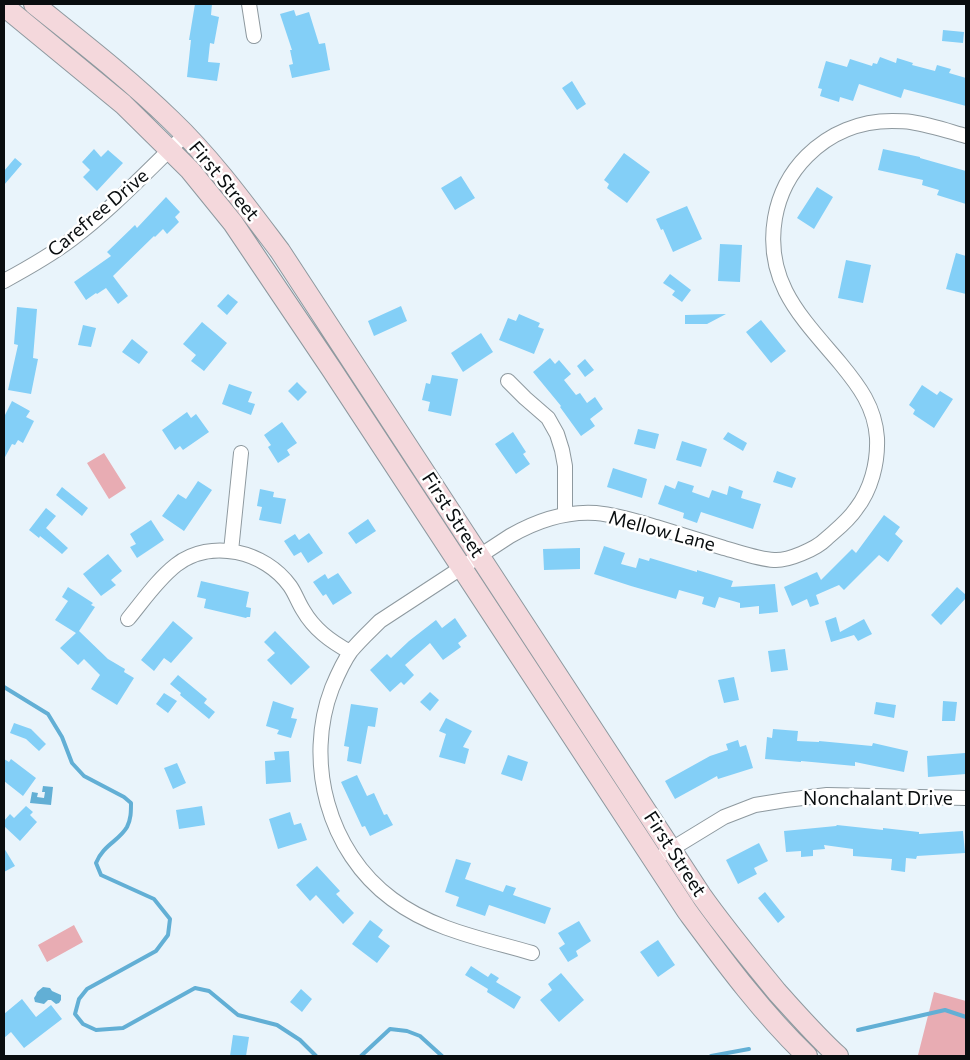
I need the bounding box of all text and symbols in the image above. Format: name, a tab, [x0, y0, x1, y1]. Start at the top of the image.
street label: First Street	[184, 137, 264, 225]
street label: Carefree Drive	[43, 164, 153, 262]
street label: First Street	[417, 468, 489, 562]
street label: Mellow Lane	[606, 506, 718, 556]
street label: Nonchalant Drive	[803, 788, 953, 810]
street label: First Street	[639, 807, 711, 901]

